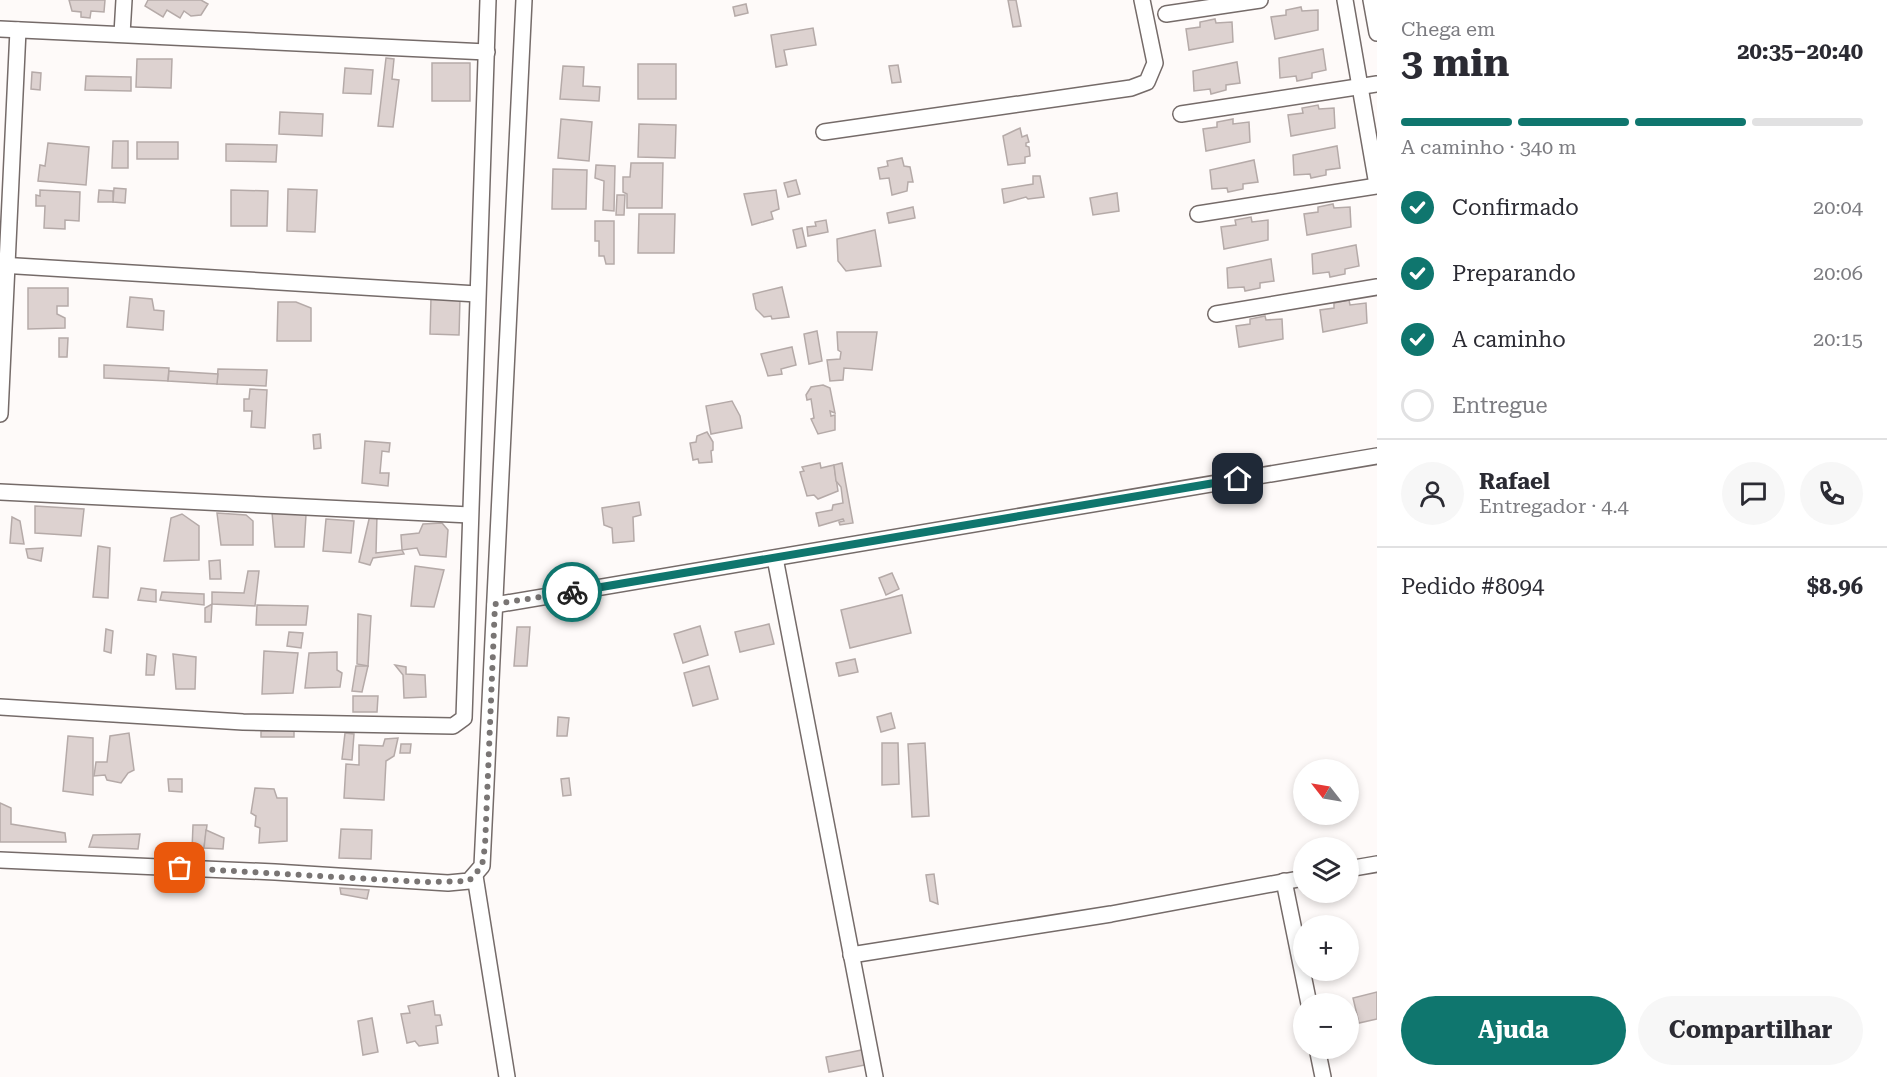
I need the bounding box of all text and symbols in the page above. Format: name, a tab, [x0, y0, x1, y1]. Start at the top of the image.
text: Chega em	[1401, 17, 1495, 41]
text: 20:35–20:40	[1737, 39, 1863, 64]
text: 3 min	[1401, 40, 1509, 86]
text: A caminho · 340 m	[1401, 135, 1577, 159]
icon: check	[1401, 191, 1434, 224]
text: Confirmado	[1452, 195, 1579, 220]
text: 20:04	[1813, 195, 1863, 219]
icon: check	[1401, 257, 1434, 290]
text: Preparando	[1452, 261, 1576, 286]
text: 20:06	[1813, 261, 1863, 285]
icon: check	[1401, 323, 1434, 356]
text: A caminho	[1452, 327, 1566, 352]
text: 20:15	[1813, 327, 1863, 351]
text: Entregue	[1452, 393, 1548, 418]
pin	[1212, 453, 1263, 504]
icon: home	[1221, 462, 1254, 495]
button: person	[1401, 462, 1464, 525]
button: chat	[1722, 462, 1785, 525]
button: phone	[1800, 462, 1863, 525]
text: Rafael	[1479, 469, 1550, 494]
text: Entregador · 4.4	[1479, 494, 1629, 518]
courier	[542, 562, 602, 622]
text: Pedido #8094	[1401, 574, 1544, 599]
text: $8.96	[1807, 574, 1863, 599]
icon: bike	[556, 576, 589, 609]
north arrow	[1293, 759, 1359, 825]
map controls	[1293, 759, 1359, 1059]
button: layers	[1293, 837, 1359, 903]
pin	[154, 842, 205, 893]
icon: bag	[163, 851, 196, 884]
button: +	[1293, 915, 1359, 981]
button: −	[1293, 993, 1359, 1059]
button: Ajuda	[1401, 996, 1626, 1065]
button: Compartilhar	[1638, 996, 1863, 1065]

